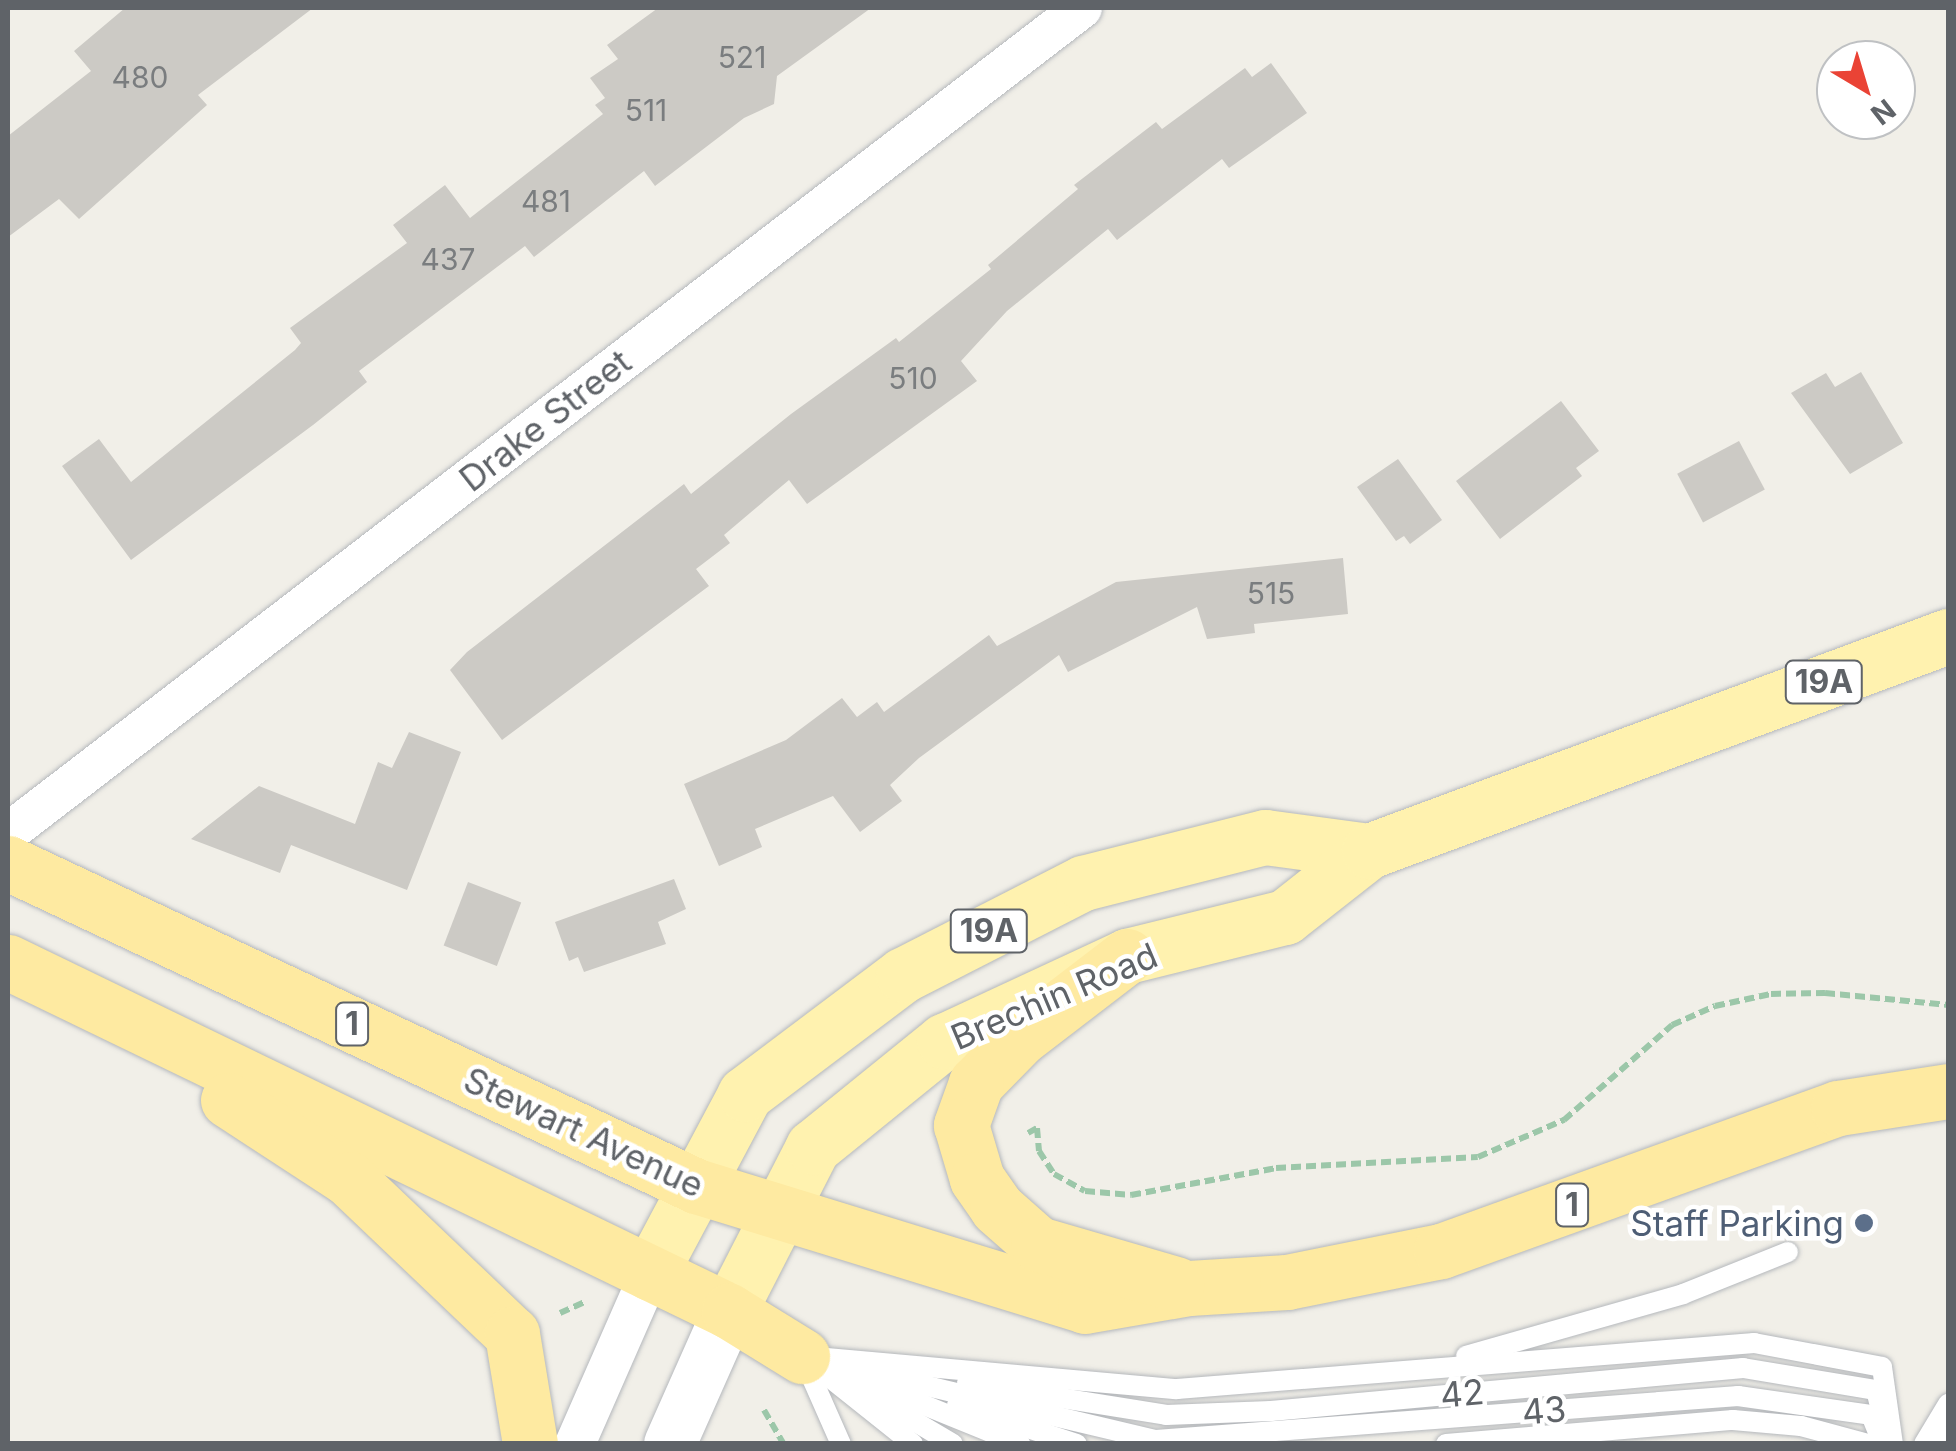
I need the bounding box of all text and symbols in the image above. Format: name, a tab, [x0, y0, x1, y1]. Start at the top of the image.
house number: 521	[718, 39, 766, 75]
north arrow	[1816, 40, 1916, 140]
house number: 480	[112, 59, 168, 95]
house number: 511	[625, 92, 667, 128]
text: N	[1864, 92, 1902, 132]
house number: 481	[521, 183, 571, 219]
house number: 437	[421, 241, 475, 277]
street label: Drake Street	[451, 340, 639, 500]
house number: 510	[888, 360, 938, 396]
house number: 515	[1247, 575, 1295, 611]
road number: 19A	[1784, 655, 1864, 709]
road number: 19A	[949, 904, 1029, 958]
street label: Brechin Road	[945, 934, 1163, 1058]
road number: 1	[334, 997, 370, 1051]
street label: Stewart Avenue	[457, 1058, 711, 1206]
road number: 1	[1554, 1178, 1590, 1232]
place label: Staff Parking	[1630, 1202, 1844, 1244]
marker: Staff Parking	[1853, 1212, 1875, 1234]
street label: 42	[1438, 1370, 1486, 1416]
street label: 43	[1520, 1387, 1568, 1433]

